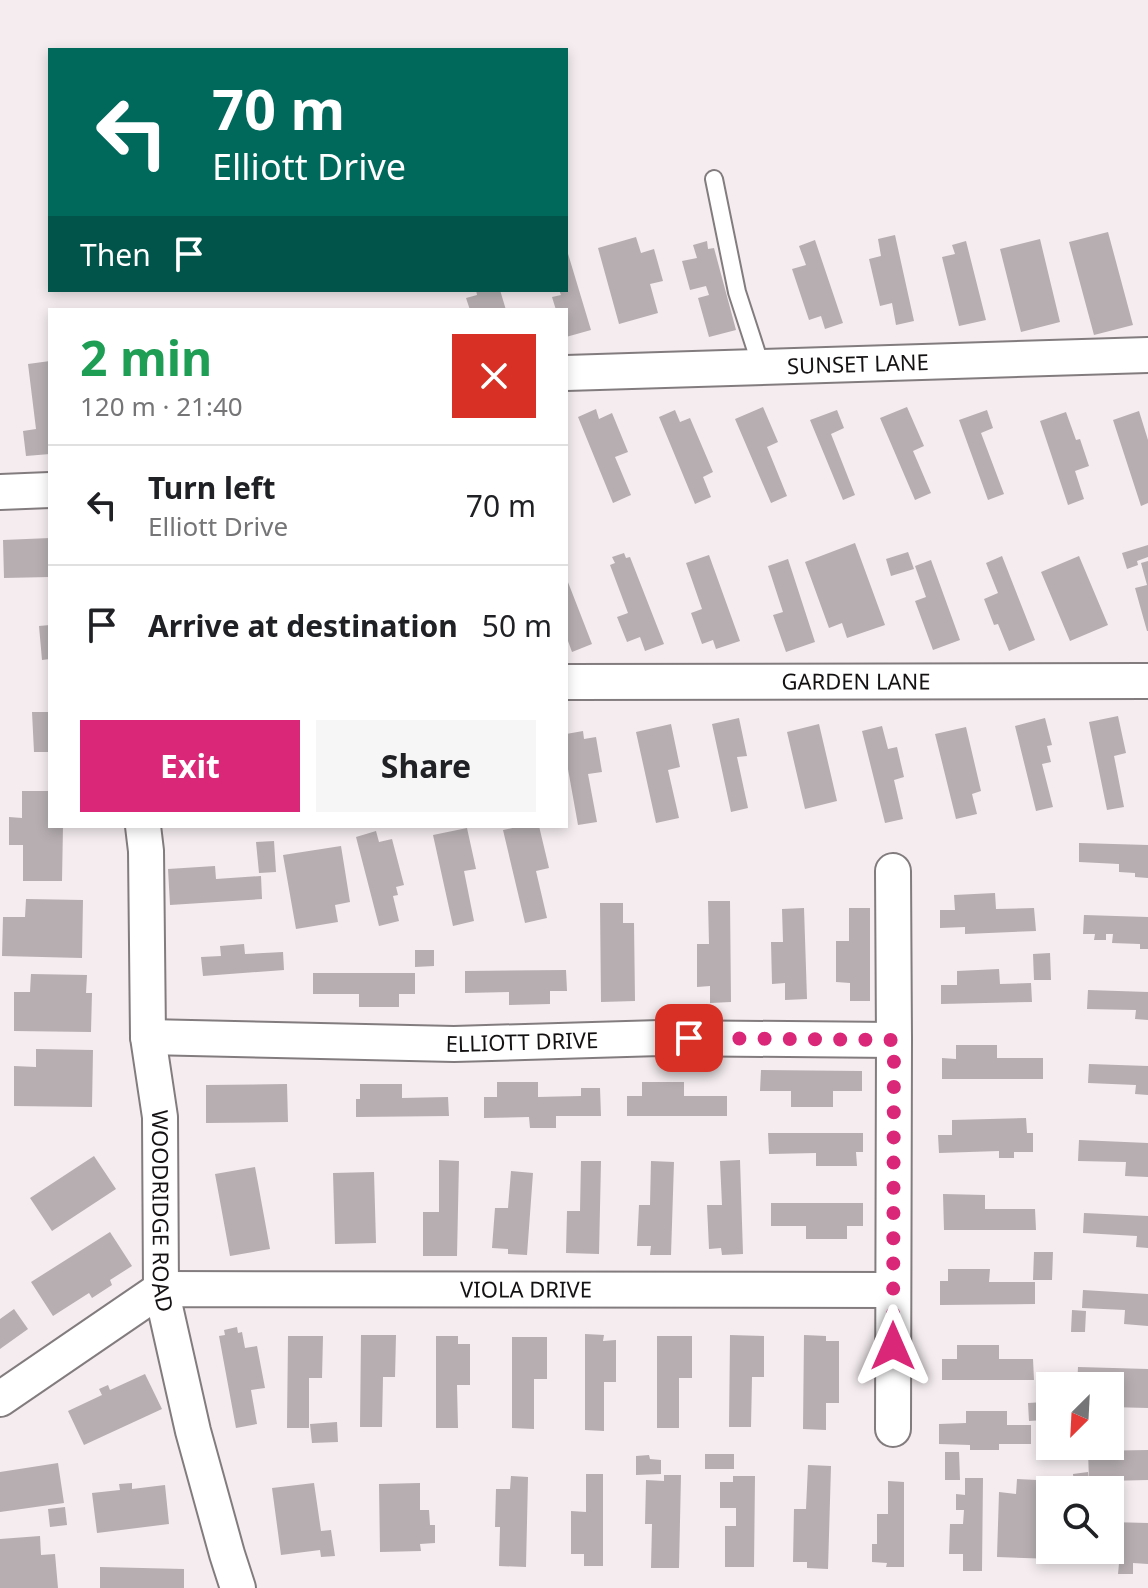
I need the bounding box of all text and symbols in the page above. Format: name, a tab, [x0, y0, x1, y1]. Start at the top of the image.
text: 70 m	[212, 70, 345, 146]
icon: left	[80, 80, 184, 184]
text: Elliott Drive	[212, 142, 406, 191]
icon: arrive	[167, 232, 211, 276]
text: Then	[80, 234, 151, 275]
text: 2 min	[80, 325, 212, 390]
button: close	[452, 334, 536, 418]
street label: SUNSET LANE	[787, 346, 929, 380]
text: 120 m · 21:40	[80, 388, 243, 424]
text: Turn left	[148, 467, 276, 508]
icon: left	[80, 483, 124, 527]
text: 70 m	[466, 485, 536, 526]
text: Elliott Drive	[148, 508, 288, 544]
icon: arrive	[80, 603, 124, 647]
text: Arrive at destination	[148, 605, 458, 646]
text: 50 m	[482, 605, 552, 646]
street label: GARDEN LANE	[781, 665, 931, 696]
button: Exit	[80, 720, 300, 812]
button: Share	[316, 720, 536, 812]
pin	[655, 1004, 723, 1072]
icon: arrive	[667, 1016, 711, 1060]
street label: ELLIOTT DRIVE	[445, 1024, 599, 1058]
street label: WOODRIDGE ROAD	[146, 1110, 182, 1315]
street label: VIOLA DRIVE	[460, 1273, 592, 1304]
position arrow	[851, 1304, 935, 1388]
north arrow	[1036, 1372, 1124, 1460]
map controls	[1036, 1372, 1124, 1564]
button: search	[1036, 1476, 1124, 1564]

